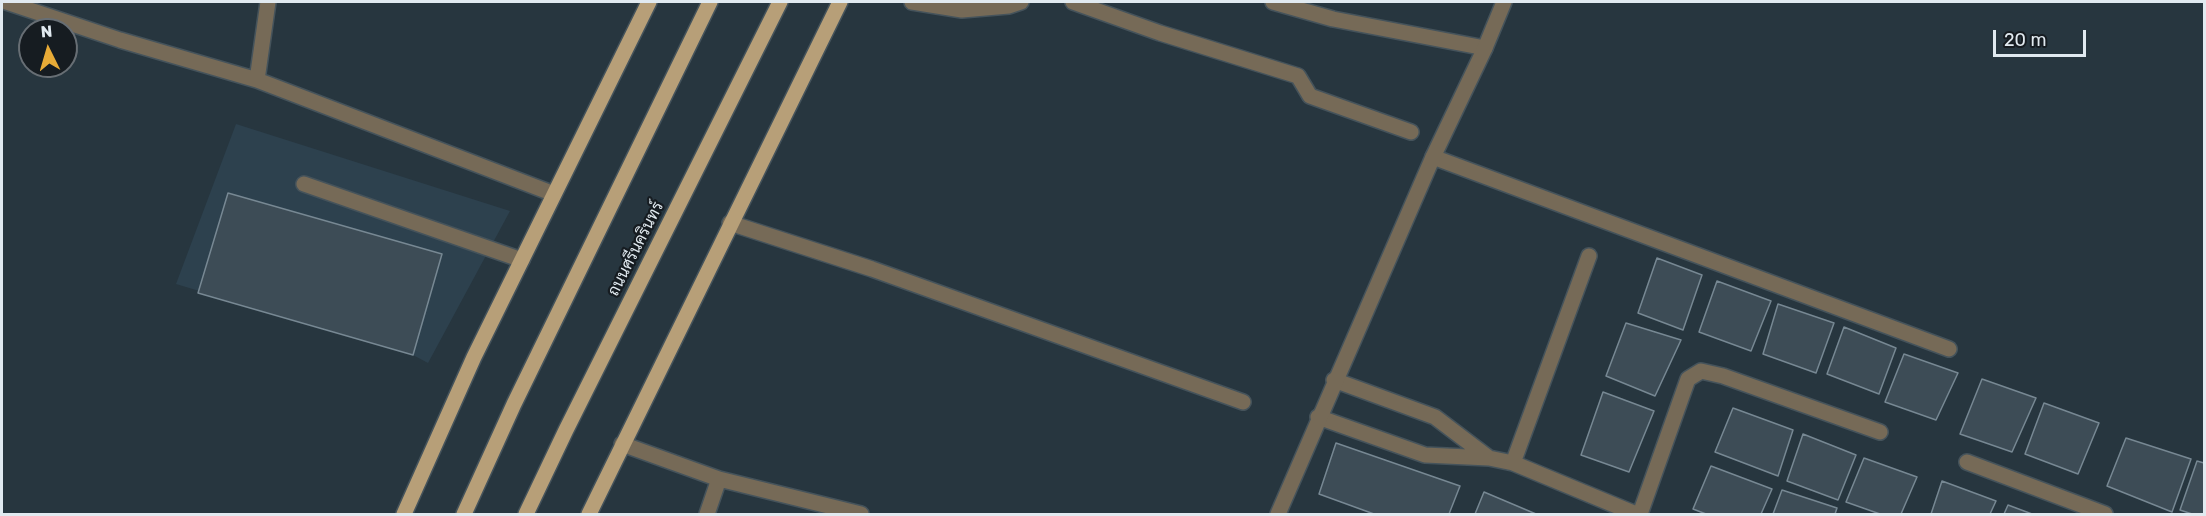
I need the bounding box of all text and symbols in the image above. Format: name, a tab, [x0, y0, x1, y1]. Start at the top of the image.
north arrow	[18, 18, 78, 78]
scale bar	[1996, 18, 2089, 56]
text: N	[40, 22, 53, 42]
text: 20 m	[2004, 29, 2046, 51]
street label: ถนนศรีนครินทร์	[604, 199, 668, 299]

